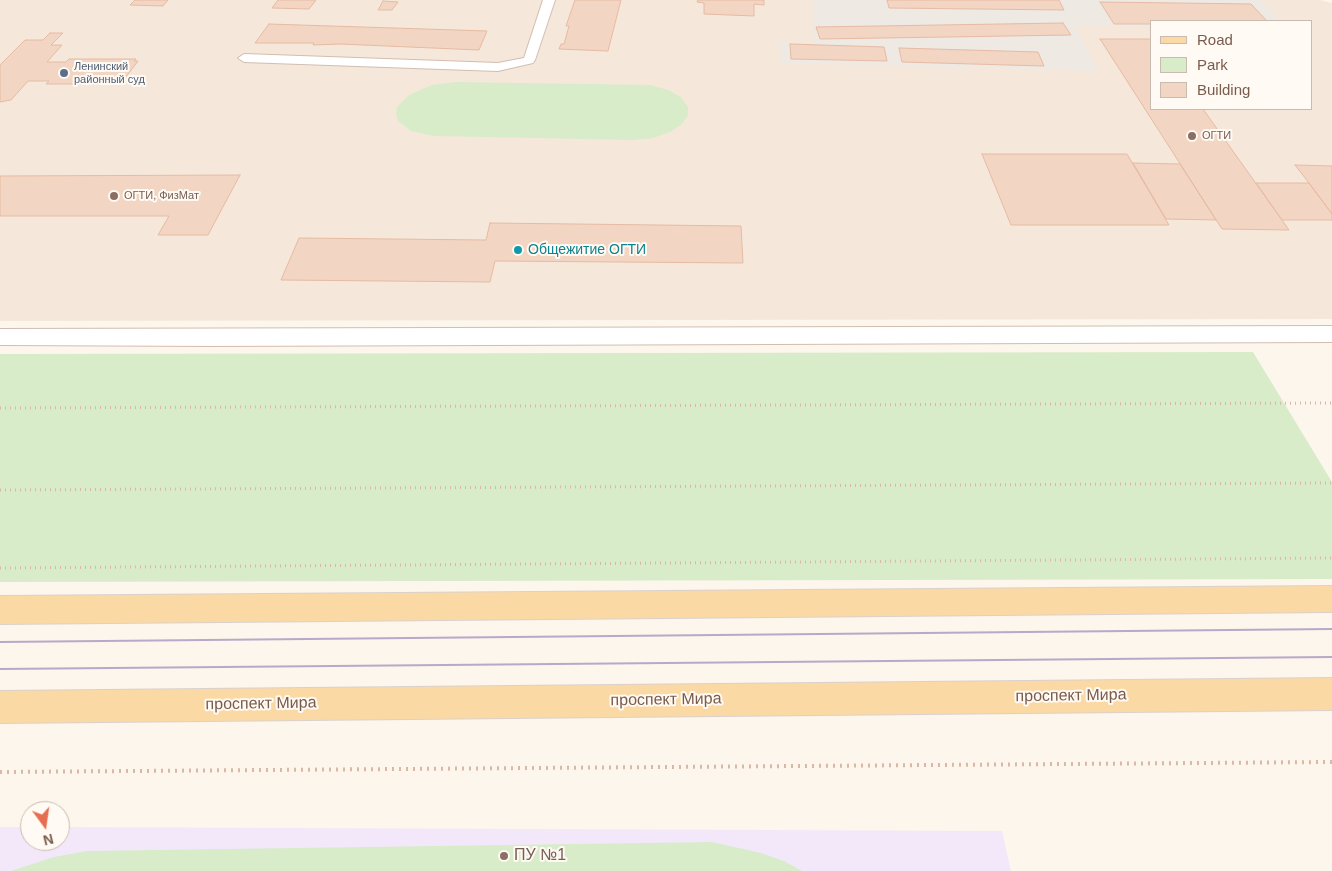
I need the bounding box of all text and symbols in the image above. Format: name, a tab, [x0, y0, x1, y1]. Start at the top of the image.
legend	[1150, 20, 1312, 110]
text: Road	[1197, 31, 1233, 48]
text: Park	[1197, 56, 1228, 73]
place label: Ленинский районный суд	[74, 60, 145, 86]
marker: Ленинский районный суд	[58, 67, 70, 79]
text: Building	[1197, 81, 1250, 98]
place label: ОГТИ	[1202, 129, 1231, 143]
marker: ОГТИ	[1186, 130, 1198, 142]
place label: ОГТИ, ФизМат	[124, 189, 199, 203]
marker: ОГТИ, ФизМат	[108, 190, 120, 202]
place label: Общежитие ОГТИ	[528, 242, 646, 258]
marker: Общежитие ОГТИ	[512, 244, 524, 256]
street label: проспект Мира	[1015, 685, 1127, 707]
street label: проспект Мира	[610, 689, 722, 711]
street label: проспект Мира	[205, 693, 317, 715]
north arrow	[20, 801, 70, 851]
text: N	[42, 831, 55, 849]
place label: ПУ №1	[514, 846, 566, 866]
marker: ПУ №1	[498, 850, 510, 862]

